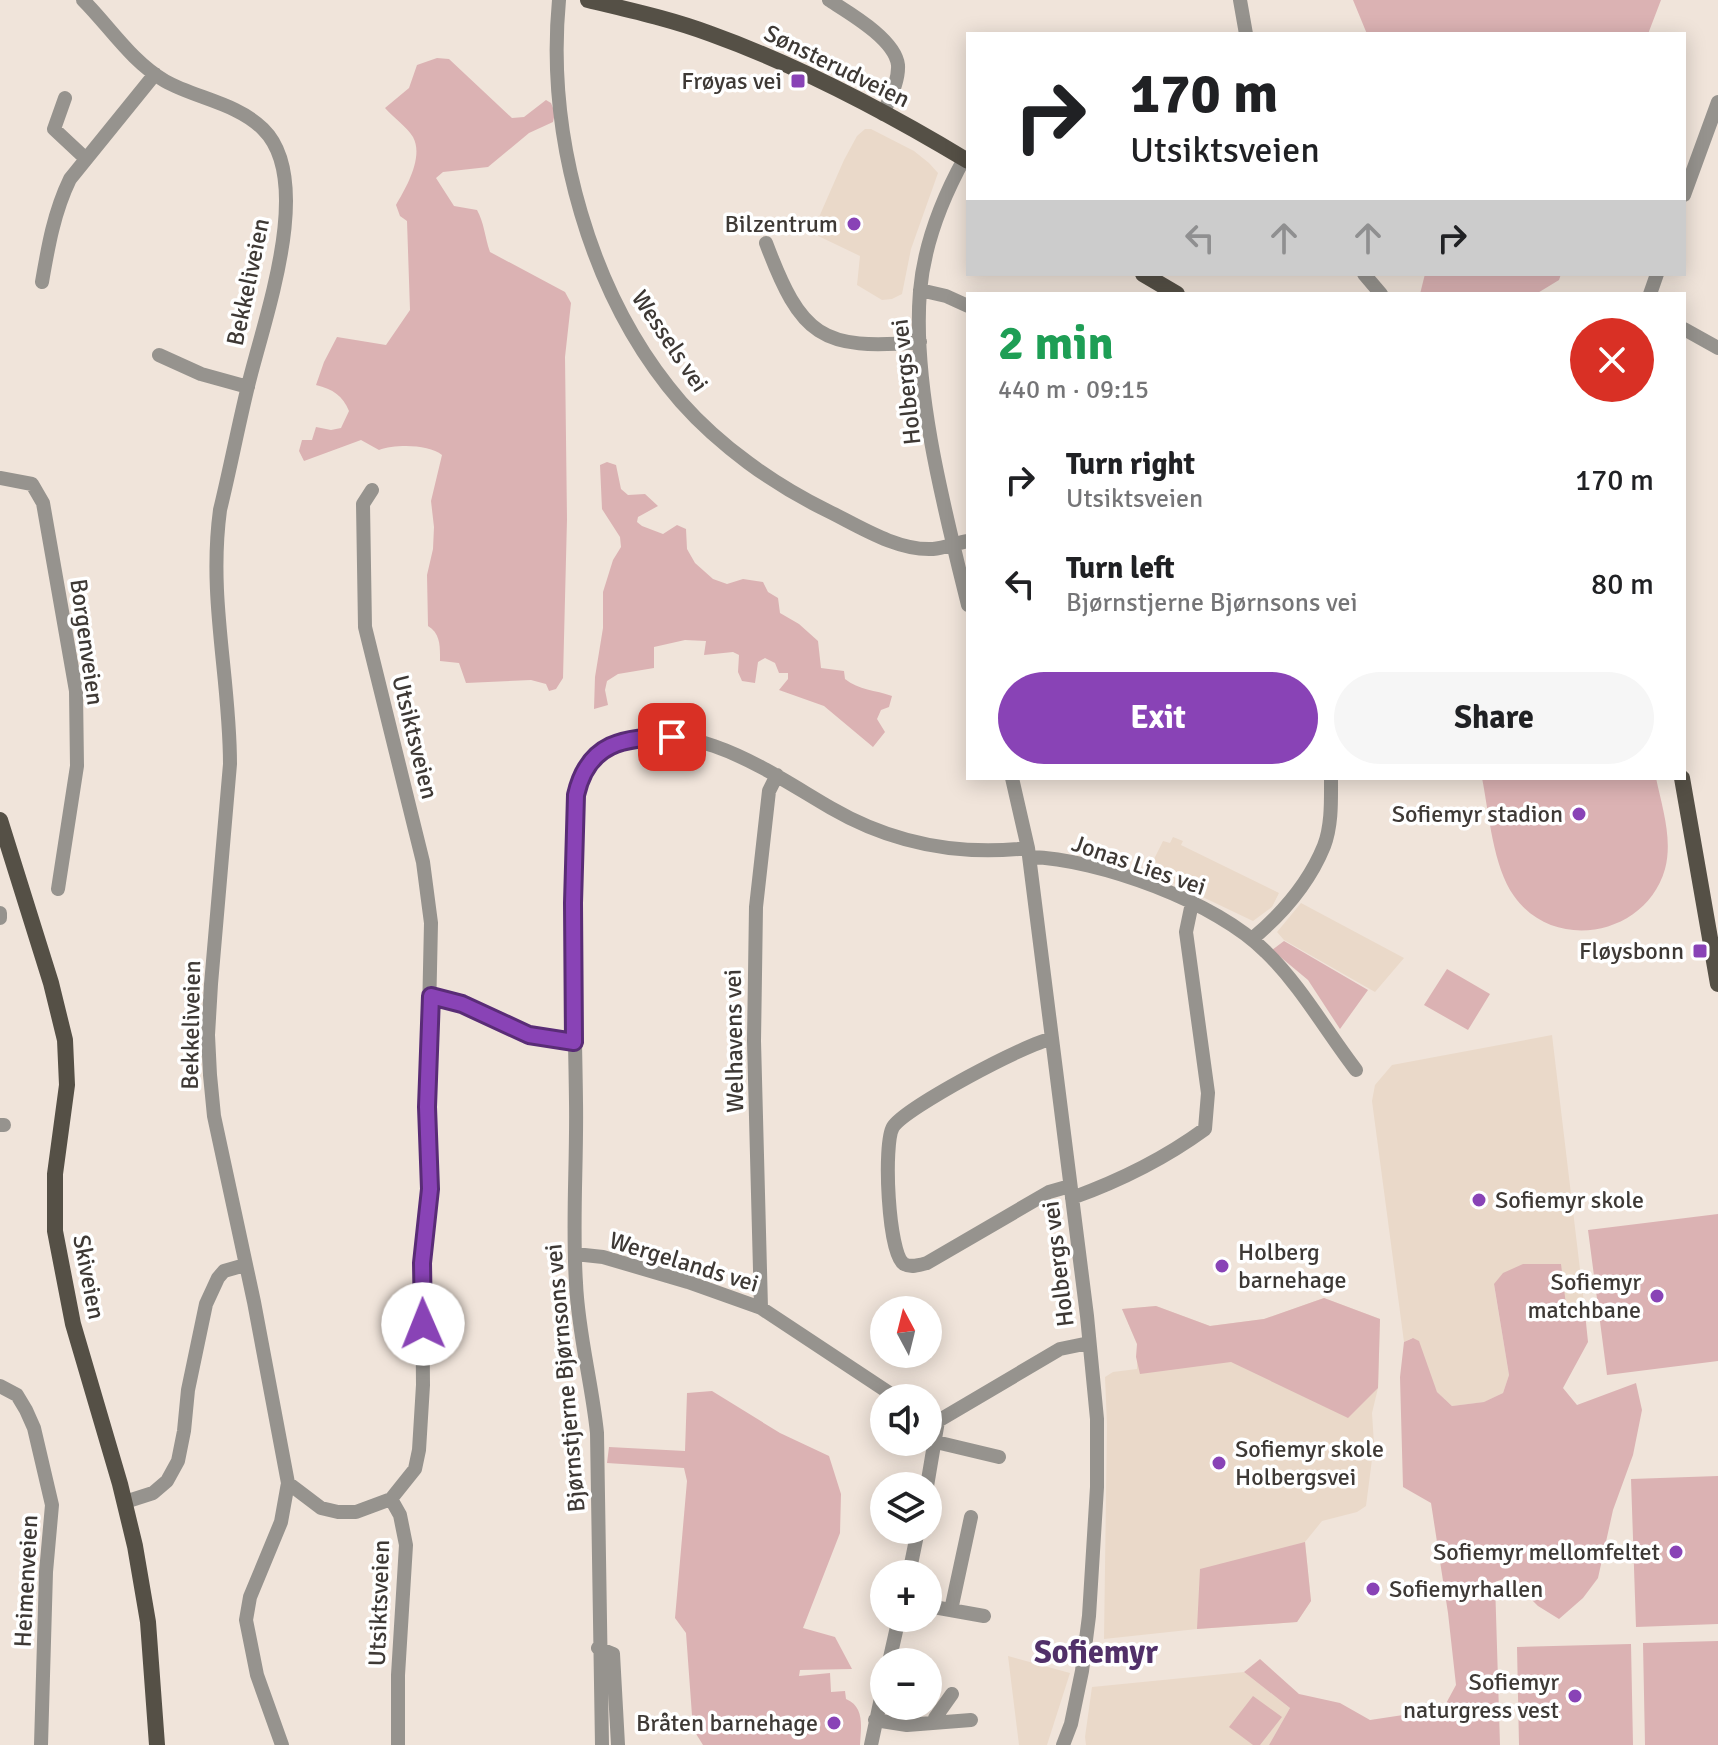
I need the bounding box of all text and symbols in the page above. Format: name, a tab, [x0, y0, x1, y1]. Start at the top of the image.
street label: Sønsterudveien	[759, 18, 915, 114]
text: 170 m	[1130, 59, 1278, 128]
icon: right	[998, 64, 1102, 168]
place label: Frøyas vei	[681, 66, 782, 96]
marker: Frøyas vei	[789, 72, 807, 90]
text: Utsiktsveien	[1130, 128, 1320, 173]
place label: Bilzentrum	[725, 209, 838, 239]
marker: Bilzentrum	[845, 215, 863, 233]
street label: Bekkeliveien	[220, 216, 276, 348]
icon: left	[1178, 216, 1222, 260]
icon: ahead	[1262, 216, 1306, 260]
icon: ahead	[1346, 216, 1390, 260]
icon: right	[1430, 216, 1474, 260]
street label: Wessels vei	[625, 284, 715, 398]
text: 2 min	[998, 314, 1114, 373]
street label: Holbergs vei	[884, 317, 928, 447]
button: close	[1570, 318, 1654, 402]
text: 440 m · 09:15	[998, 374, 1149, 406]
text: Turn right	[1066, 446, 1195, 483]
icon: right	[998, 458, 1042, 502]
text: 170 m	[1575, 462, 1654, 499]
text: Utsiktsveien	[1066, 483, 1203, 515]
text: Turn left	[1066, 550, 1175, 587]
icon: left	[998, 562, 1042, 606]
text: 80 m	[1591, 566, 1654, 603]
street label: Borgenveien	[63, 577, 111, 707]
text: Bjørnstjerne Bjørnsons vei	[1066, 587, 1358, 619]
street label: Utsiktsveien	[385, 672, 445, 802]
button: Exit	[998, 672, 1318, 764]
button: Share	[1334, 672, 1654, 764]
pin	[638, 703, 706, 771]
icon: arrive	[650, 715, 694, 759]
place label: Sofiemyr stadion	[1392, 799, 1563, 829]
marker: Sofiemyr stadion	[1570, 805, 1588, 823]
street label: Jonas Lies vei	[1068, 828, 1210, 902]
place label: Fløysbonn	[1579, 936, 1684, 966]
marker: Fløysbonn	[1691, 942, 1709, 960]
street label: Bekkeliveien	[175, 960, 207, 1090]
street label: Welhavens vei	[718, 969, 750, 1113]
place label: Sofiemyr skole	[1495, 1185, 1644, 1215]
marker: Sofiemyr skole	[1470, 1191, 1488, 1209]
street label: Holbergs vei	[1035, 1199, 1081, 1329]
street label: Wergelands vei	[606, 1225, 762, 1299]
street label: Skiveien	[66, 1232, 112, 1322]
place label: Holberg barnehage	[1238, 1237, 1347, 1295]
street label: Bjørnstjerne Bjørnsons vei	[538, 1243, 592, 1513]
marker: Holberg barnehage	[1213, 1257, 1231, 1275]
place label: Sofiemyr matchbane	[1527, 1267, 1641, 1325]
position arrow	[381, 1282, 465, 1366]
marker: Sofiemyr matchbane	[1648, 1287, 1666, 1305]
north arrow	[870, 1296, 942, 1368]
map controls	[870, 1296, 942, 1720]
button: sound	[870, 1384, 942, 1456]
place label: Sofiemyr skole Holbergsvei	[1235, 1434, 1384, 1492]
marker: Sofiemyr skole Holbergsvei	[1210, 1454, 1228, 1472]
button: layers	[870, 1472, 942, 1544]
street label: Heimenveien	[8, 1514, 44, 1648]
place label: Sofiemyr mellomfeltet	[1433, 1537, 1660, 1567]
street label: Utsiktsveien	[362, 1539, 396, 1667]
marker: Sofiemyr mellomfeltet	[1667, 1543, 1685, 1561]
button: +	[870, 1560, 942, 1632]
place label: Sofiemyrhallen	[1389, 1574, 1543, 1604]
marker: Sofiemyrhallen	[1364, 1580, 1382, 1598]
district label: Sofiemyr	[1034, 1633, 1158, 1672]
button: −	[870, 1648, 942, 1720]
place label: Sofiemyr naturgress vest	[1403, 1667, 1559, 1725]
marker: Sofiemyr naturgress vest	[1566, 1687, 1584, 1705]
place label: Bråten barnehage	[636, 1708, 818, 1738]
marker: Bråten barnehage	[825, 1714, 843, 1732]

